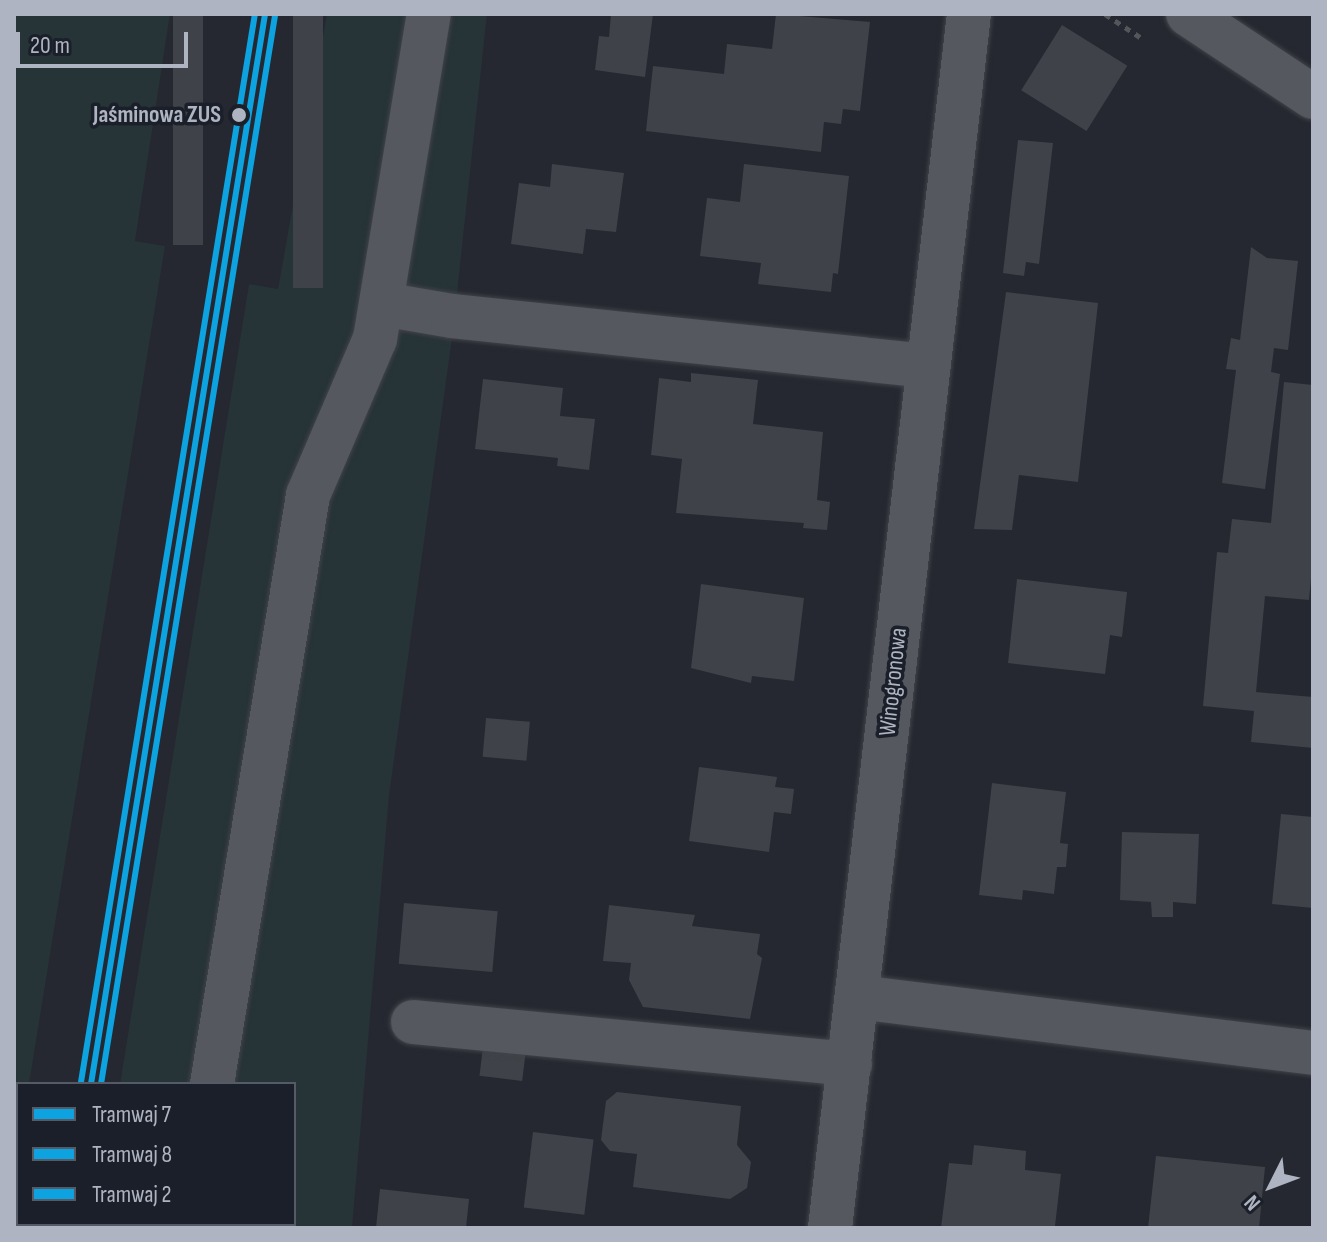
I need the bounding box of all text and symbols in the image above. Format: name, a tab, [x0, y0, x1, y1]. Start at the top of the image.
scale bar	[20, 16, 192, 66]
text: 20 m	[30, 31, 70, 60]
place label: Jaśminowa ZUS	[93, 101, 221, 129]
marker: Jaśminowa ZUS	[228, 104, 250, 126]
street label: Winogronowa	[873, 626, 913, 738]
legend	[16, 1082, 296, 1226]
text: Tramwaj 7	[92, 1100, 171, 1129]
text: Tramwaj 8	[92, 1140, 172, 1169]
north arrow	[1231, 1146, 1311, 1226]
text: Tramwaj 2	[92, 1180, 172, 1209]
text: N	[1239, 1189, 1267, 1216]

